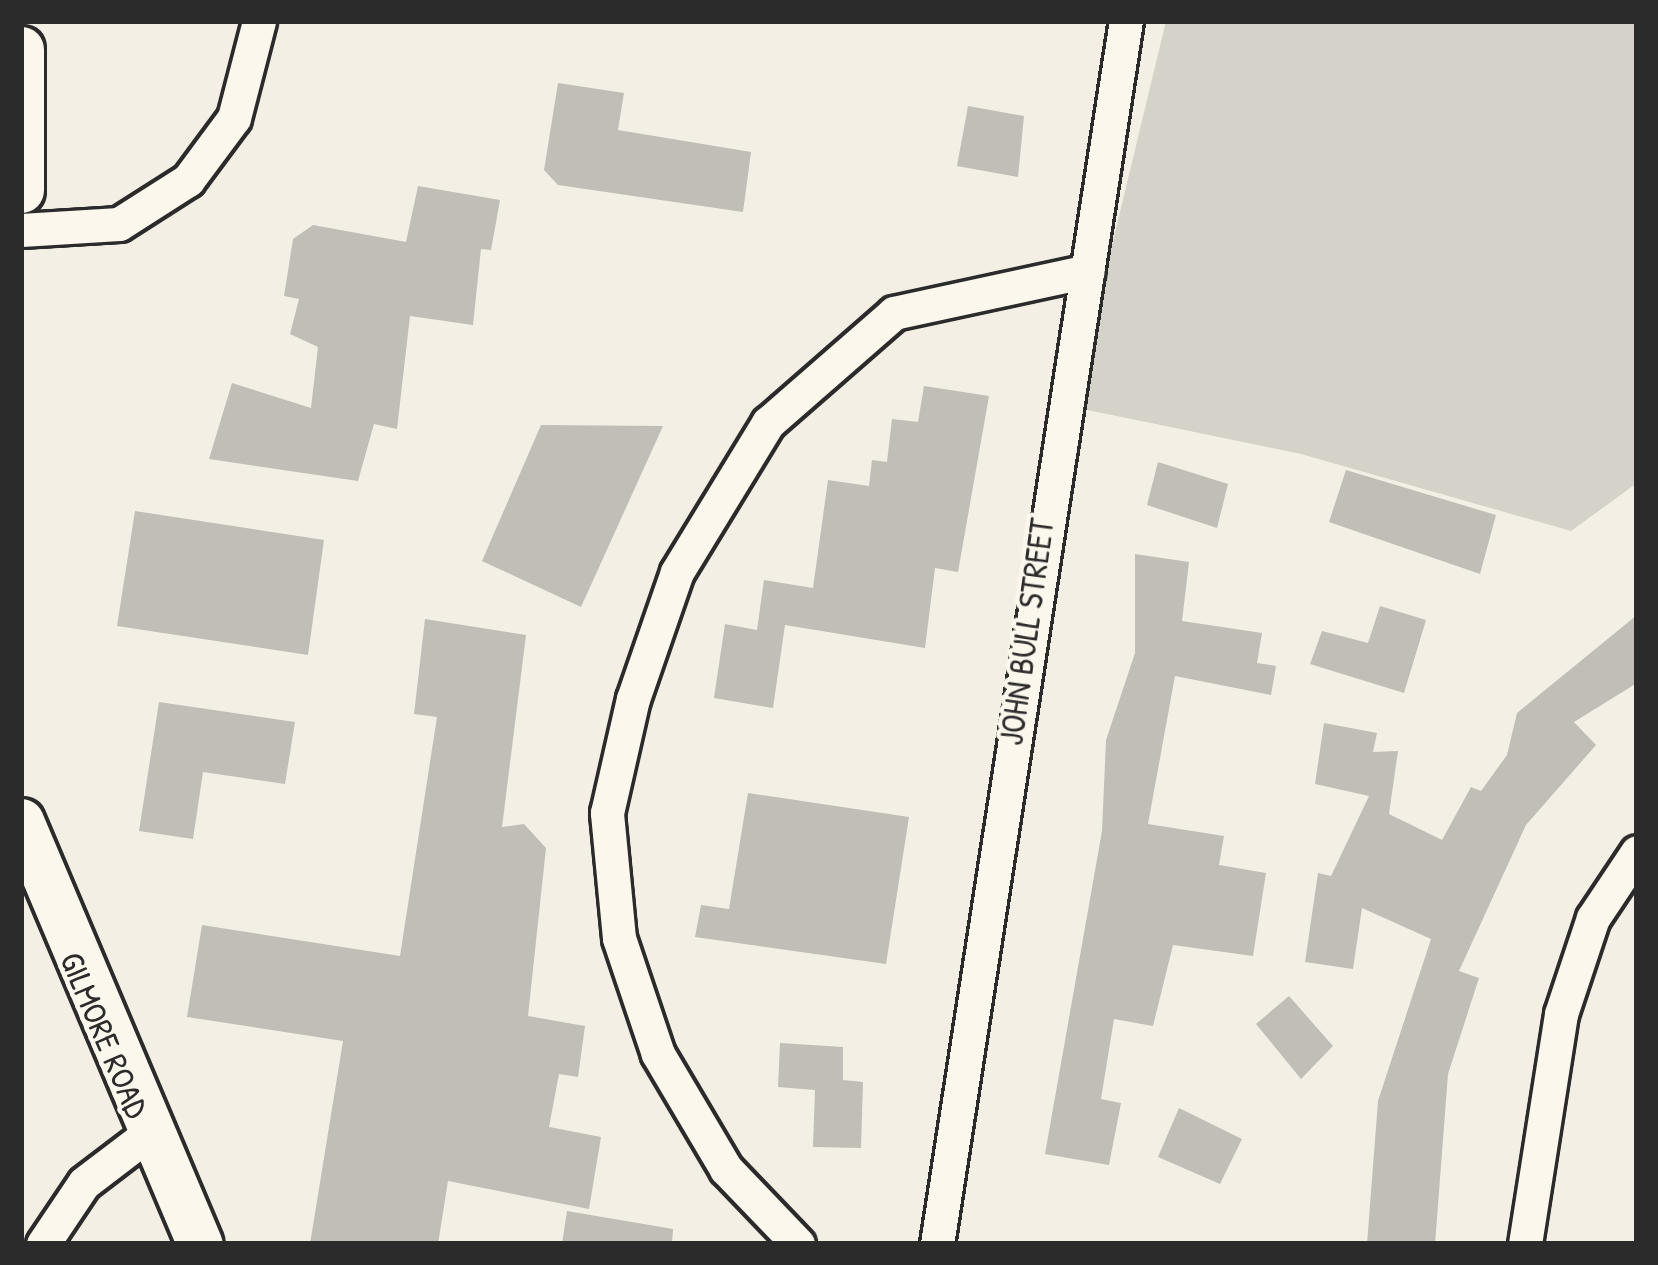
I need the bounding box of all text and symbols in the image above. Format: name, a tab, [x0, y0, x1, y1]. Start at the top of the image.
street label: JOHN BULL STREET	[992, 516, 1062, 748]
street label: GILMORE ROAD	[51, 946, 157, 1124]

